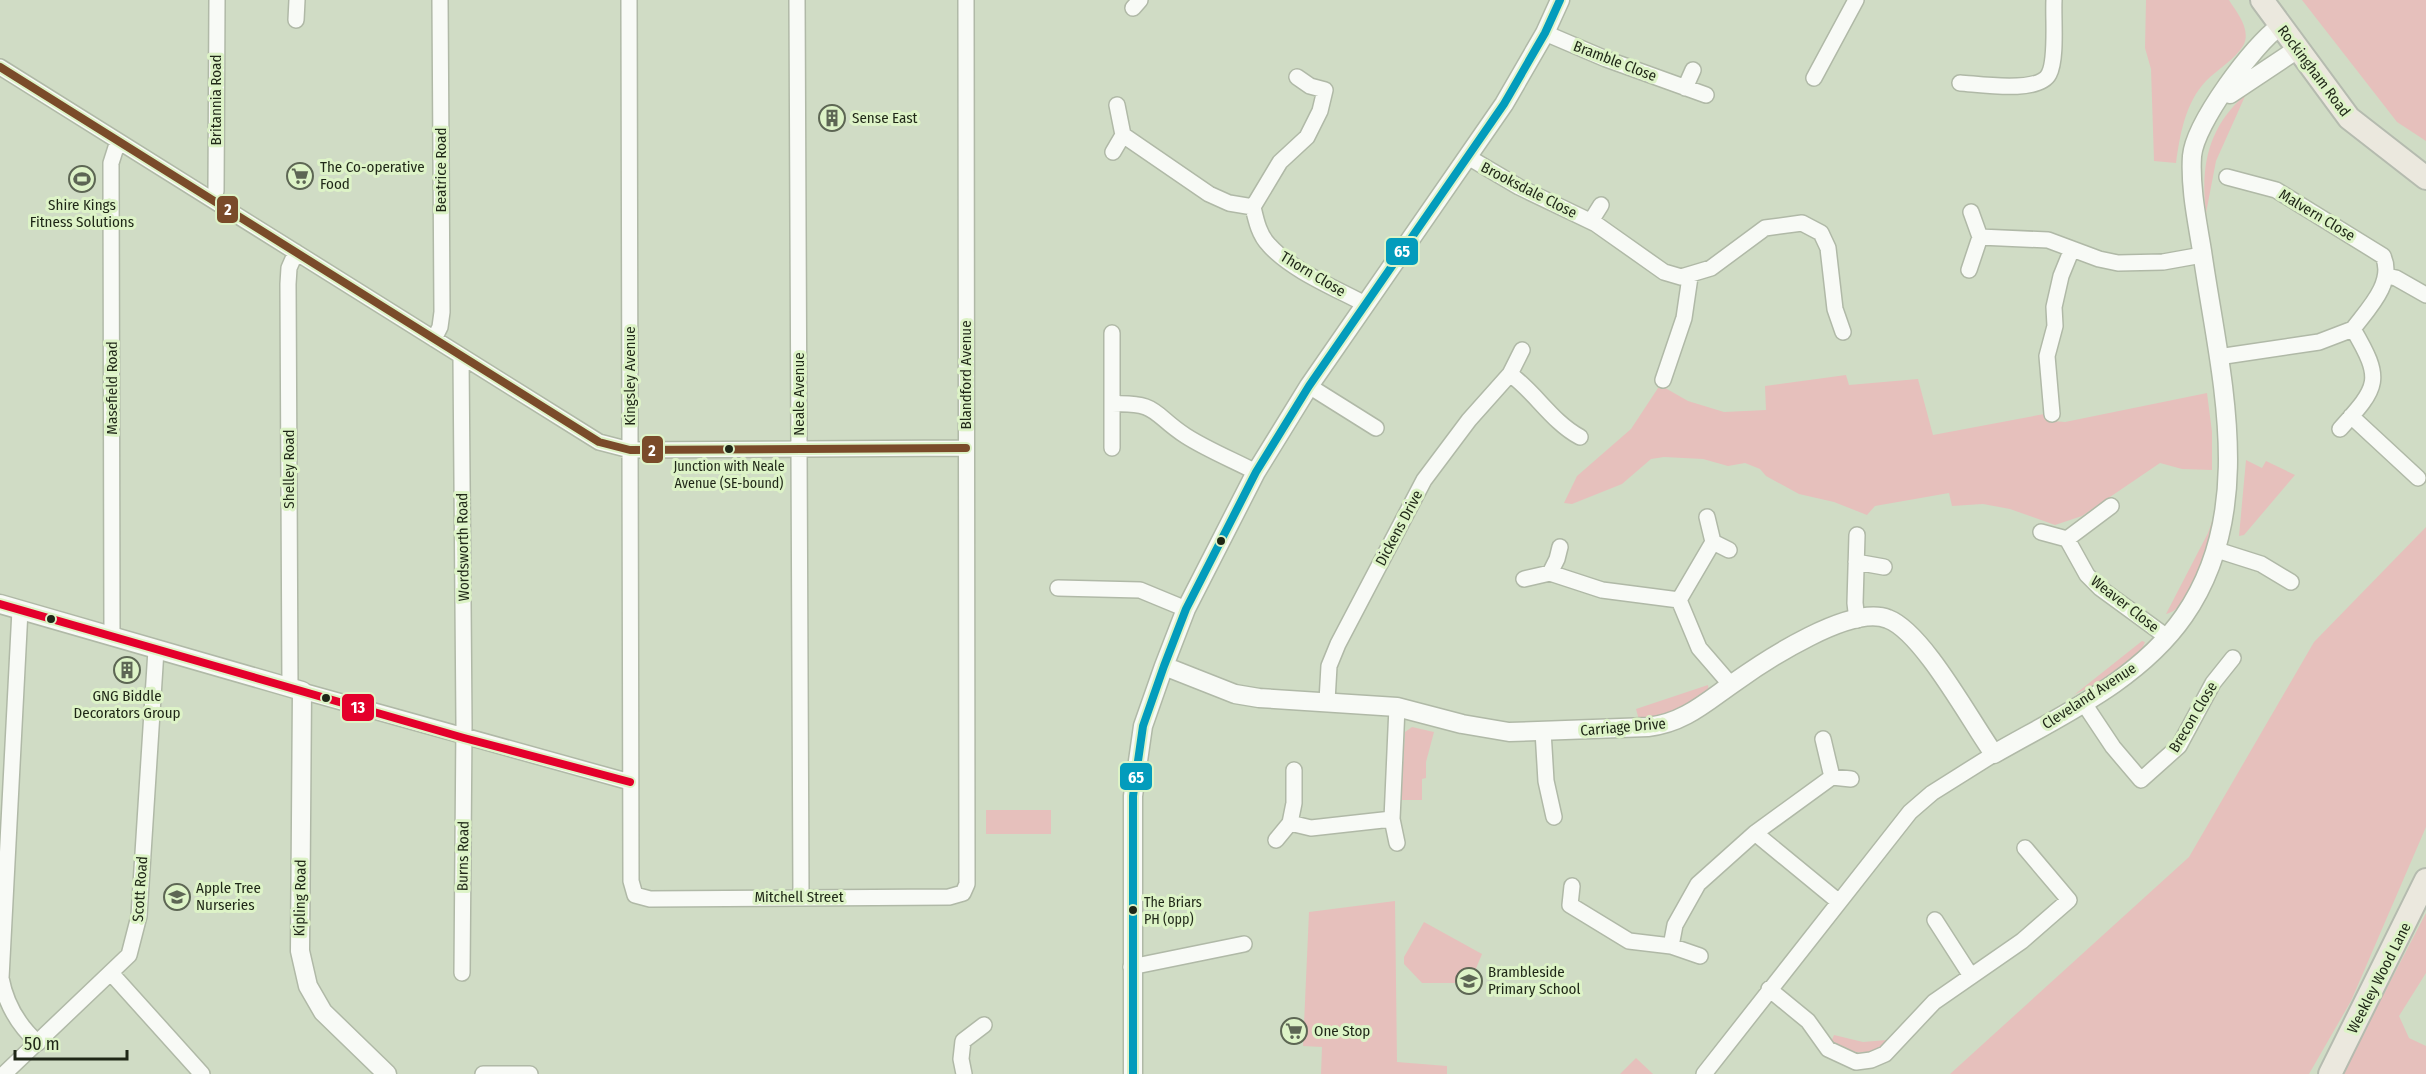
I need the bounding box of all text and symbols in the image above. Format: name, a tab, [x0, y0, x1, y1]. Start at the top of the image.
street label: Rockingham Road	[2274, 22, 2354, 120]
street label: Bramble Close	[1571, 37, 1659, 85]
street label: Britannia Road	[207, 55, 225, 145]
building icon: Sense East	[817, 103, 847, 133]
place label: Sense East	[852, 109, 918, 127]
street label: Beatrice Road	[432, 128, 450, 212]
place label: The Co-operative Food	[320, 158, 425, 193]
street label: Brooksdale Close	[1478, 158, 1580, 222]
supermarket icon: The Co-operative Food	[285, 161, 315, 191]
sports icon: Shire Kings Fitness Solutions	[67, 164, 97, 194]
street label: Malvern Close	[2276, 185, 2358, 245]
line badge: 2	[216, 195, 239, 224]
place label: Shire Kings Fitness Solutions	[30, 196, 134, 231]
text: 2	[223, 200, 232, 219]
line badge: 65	[1385, 237, 1419, 266]
text: 65	[1394, 242, 1410, 261]
street label: Thorn Close	[1277, 248, 1349, 300]
street label: Blandford Avenue	[957, 320, 975, 430]
street label: Kingsley Avenue	[621, 326, 639, 426]
street label: Masefield Road	[103, 341, 121, 435]
street label: Neale Avenue	[790, 352, 808, 436]
street label: Shelley Road	[280, 429, 298, 509]
line badge: 2	[641, 435, 664, 464]
text: 2	[647, 441, 656, 460]
marker: Junction with Neale Avenue (SE-bound)	[723, 443, 735, 455]
place label: Junction with Neale Avenue (SE-bound)	[673, 458, 785, 492]
street label: Dickens Drive	[1372, 487, 1426, 569]
street label: Wordsworth Road	[453, 493, 473, 601]
unlabelled marker	[1215, 535, 1227, 547]
street label: Weaver Close	[2087, 572, 2163, 636]
unlabelled marker	[45, 613, 57, 625]
building icon: GNG Biddle Decorators Group	[112, 655, 142, 685]
street label: Cleveland Avenue	[2039, 659, 2139, 733]
street label: Brecon Close	[2165, 679, 2221, 755]
place label: GNG Biddle Decorators Group	[74, 687, 180, 722]
unlabelled marker	[320, 692, 332, 704]
line badge: 13	[341, 693, 375, 722]
text: 13	[351, 698, 366, 717]
street label: Carriage Drive	[1579, 714, 1667, 740]
line badge: 65	[1119, 762, 1153, 791]
text: 65	[1128, 768, 1144, 787]
street label: Burns Road	[453, 821, 473, 891]
street label: Scott Road	[129, 855, 151, 923]
street label: Kipling Road	[290, 859, 310, 937]
place label: Apple Tree Nurseries	[196, 879, 261, 914]
school or university icon: Apple Tree Nurseries	[162, 882, 192, 912]
street label: Mitchell Street	[754, 888, 844, 906]
place label: The Briars PH (opp)	[1144, 894, 1202, 928]
marker: The Briars PH (opp)	[1127, 904, 1139, 916]
street label: Weekley Wood Lane	[2343, 920, 2415, 1036]
place label: Brambleside Primary School	[1488, 963, 1580, 998]
school or university icon: Brambleside Primary School	[1454, 966, 1484, 996]
supermarket icon: One Stop	[1279, 1016, 1309, 1046]
place label: One Stop	[1314, 1022, 1370, 1040]
scale bar	[15, 1023, 128, 1061]
text: 50 m	[24, 1033, 60, 1055]

